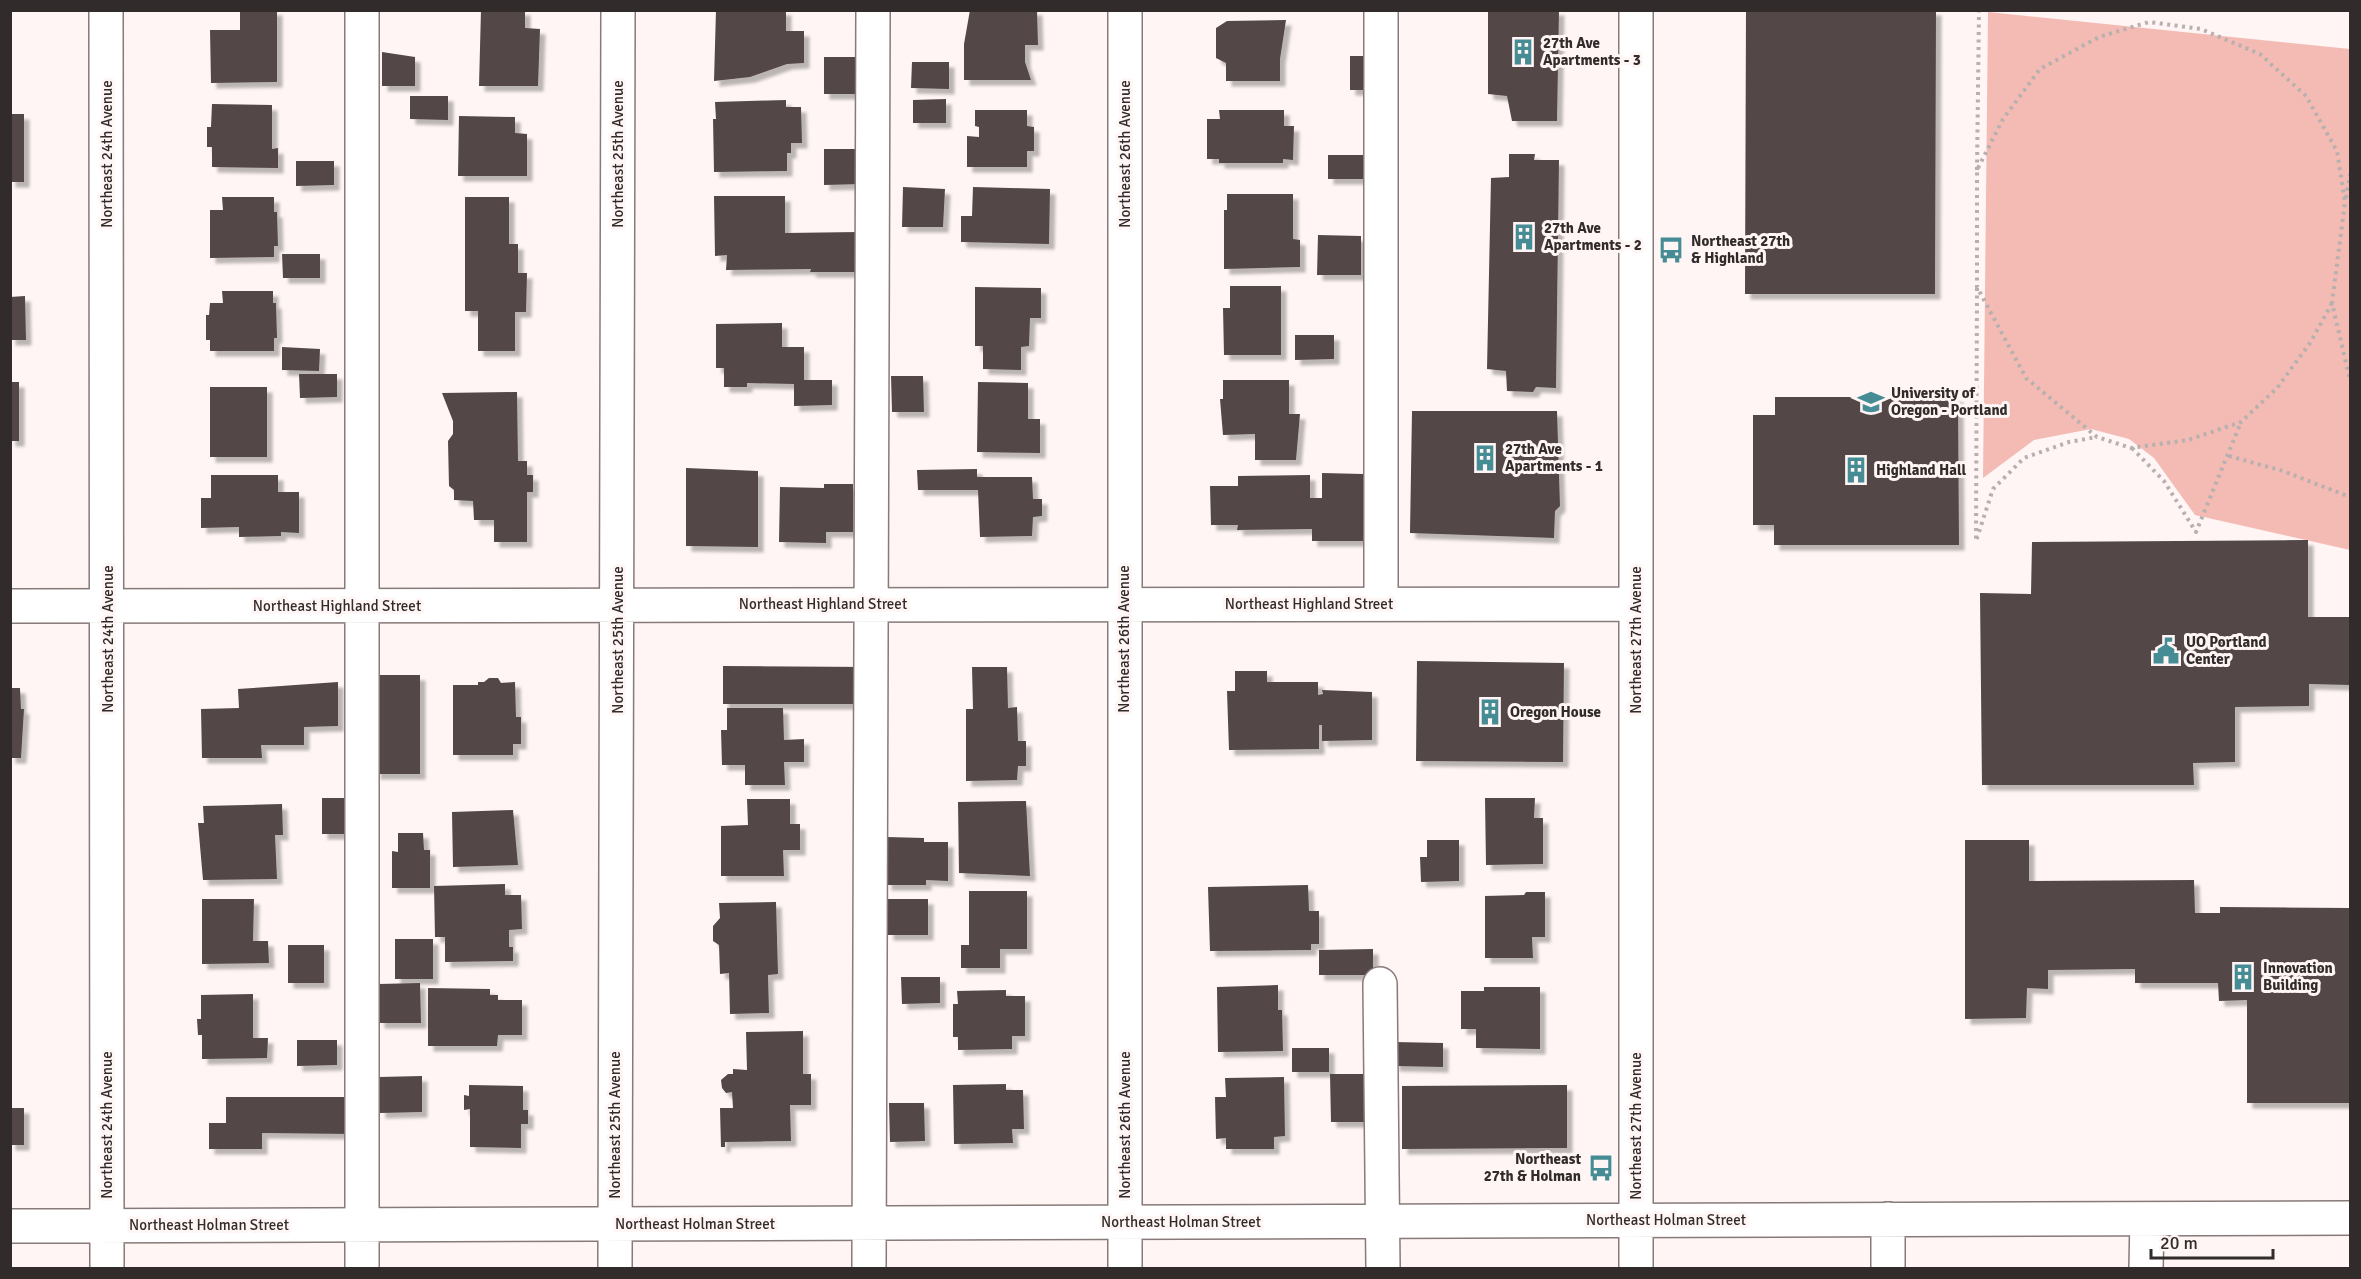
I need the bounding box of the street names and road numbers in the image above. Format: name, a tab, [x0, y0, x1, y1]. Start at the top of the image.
street label: Northeast 24th Avenue	[98, 80, 116, 228]
street label: Northeast 25th Avenue	[609, 80, 627, 228]
street label: Northeast 26th Avenue	[1116, 80, 1134, 228]
street label: Northeast 24th Avenue	[99, 565, 117, 713]
street label: Northeast 26th Avenue	[1115, 565, 1133, 713]
street label: Northeast 25th Avenue	[609, 566, 627, 714]
street label: Northeast 27th Avenue	[1627, 566, 1645, 714]
street label: Northeast Highland Street	[739, 595, 907, 613]
street label: Northeast Highland Street	[1225, 595, 1393, 613]
street label: Northeast Highland Street	[253, 597, 421, 615]
street label: Northeast 24th Avenue	[98, 1051, 116, 1199]
street label: Northeast 25th Avenue	[606, 1051, 624, 1199]
street label: Northeast 26th Avenue	[1116, 1051, 1134, 1199]
street label: Northeast 27th Avenue	[1627, 1052, 1645, 1200]
street label: Northeast Holman Street	[1586, 1211, 1746, 1229]
street label: Northeast Holman Street	[1101, 1213, 1261, 1231]
street label: Northeast Holman Street	[615, 1215, 775, 1233]
street label: Northeast Holman Street	[129, 1216, 289, 1234]

